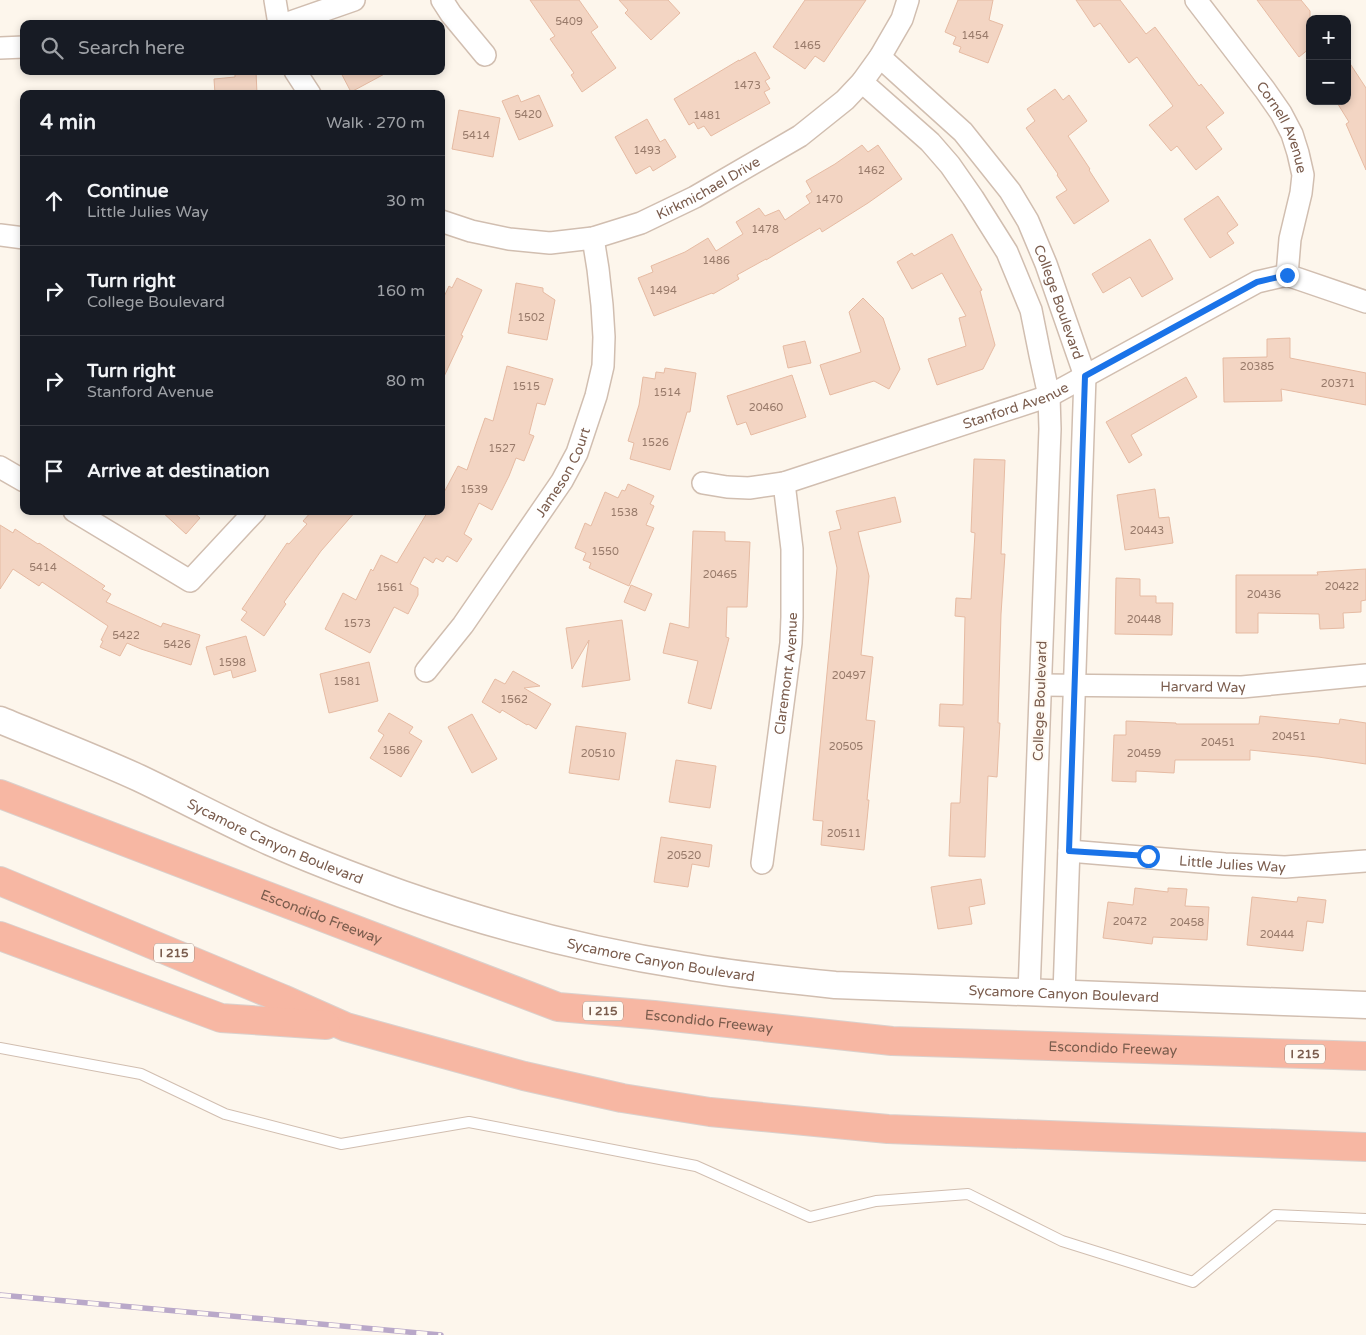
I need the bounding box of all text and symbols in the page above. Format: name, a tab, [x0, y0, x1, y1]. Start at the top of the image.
house number: 5409	[555, 15, 583, 28]
map controls	[1306, 15, 1351, 105]
button: +	[1306, 15, 1351, 60]
search box	[20, 20, 445, 75]
house number: 1454	[961, 29, 989, 42]
icon: search	[38, 34, 66, 62]
text: Search here	[78, 37, 185, 59]
house number: 1465	[793, 39, 821, 52]
button: −	[1306, 60, 1351, 105]
street label: Cornell Avenue	[1253, 78, 1311, 175]
house number: 1473	[733, 79, 761, 92]
house number: 5420	[514, 108, 542, 121]
house number: 1481	[693, 109, 721, 122]
text: 4 min	[40, 110, 96, 135]
text: Walk · 270 m	[326, 113, 425, 133]
house number: 5414	[462, 129, 490, 142]
house number: 1493	[633, 144, 661, 157]
street label: Kirkmichael Drive	[653, 153, 763, 223]
house number: 1462	[857, 164, 885, 177]
text: Continue	[87, 180, 169, 202]
icon: ahead	[40, 187, 68, 215]
text: 30 m	[386, 191, 425, 211]
house number: 1470	[815, 193, 843, 206]
text: Little Julies Way	[87, 202, 209, 222]
house number: 1478	[751, 223, 779, 236]
street label: College Boulevard	[1030, 242, 1087, 362]
house number: 1486	[702, 254, 730, 267]
route end	[1276, 264, 1299, 287]
text: Turn right	[87, 270, 175, 292]
icon: right	[40, 277, 68, 305]
text: 160 m	[376, 281, 425, 301]
house number: 1494	[649, 284, 677, 297]
text: College Boulevard	[87, 292, 225, 312]
house number: 1502	[517, 311, 545, 324]
text: Turn right	[87, 360, 175, 382]
house number: 20385	[1240, 360, 1274, 373]
icon: right	[40, 367, 68, 395]
text: 80 m	[386, 371, 425, 391]
house number: 20371	[1321, 377, 1355, 390]
street label: Stanford Avenue	[961, 378, 1072, 432]
house number: 1515	[512, 380, 540, 393]
text: Stanford Avenue	[87, 382, 214, 402]
house number: 1514	[653, 386, 681, 399]
house number: 20460	[749, 401, 783, 414]
street label: Jameson Court	[531, 425, 594, 520]
house number: 1526	[641, 436, 669, 449]
house number: 1527	[488, 442, 516, 455]
icon: arrive	[40, 457, 68, 485]
text: Arrive at destination	[87, 460, 270, 482]
house number: 1539	[460, 483, 488, 496]
house number: 1538	[610, 506, 638, 519]
house number: 20443	[1130, 524, 1164, 537]
house number: 1550	[591, 545, 619, 558]
house number: 5414	[29, 561, 57, 574]
house number: 20465	[703, 568, 737, 581]
house number: 20422	[1325, 580, 1359, 593]
house number: 1561	[376, 581, 404, 594]
house number: 20436	[1247, 588, 1281, 601]
street label: Claremont Avenue	[770, 612, 801, 736]
house number: 20448	[1127, 613, 1161, 626]
house number: 1573	[343, 617, 371, 630]
house number: 5422	[112, 629, 140, 642]
house number: 5426	[163, 638, 191, 651]
street label: College Boulevard	[1029, 640, 1051, 762]
house number: 1598	[218, 656, 246, 669]
house number: 20497	[832, 669, 866, 682]
house number: 1581	[333, 675, 361, 688]
street label: Harvard Way	[1160, 678, 1247, 696]
house number: 1562	[500, 693, 528, 706]
house number: 20451	[1272, 730, 1306, 743]
house number: 20451	[1201, 736, 1235, 749]
house number: 20505	[829, 740, 863, 753]
house number: 1586	[382, 744, 410, 757]
house number: 20510	[581, 747, 615, 760]
house number: 20459	[1127, 747, 1161, 760]
street label: Sycamore Canyon Boulevard	[185, 795, 366, 887]
house number: 20511	[827, 827, 861, 840]
route start	[1137, 845, 1160, 868]
house number: 20520	[667, 849, 701, 862]
street label: Little Julies Way	[1179, 852, 1287, 876]
street label: Escondido Freeway	[258, 886, 385, 948]
house number: 20472	[1113, 915, 1147, 928]
house number: 20458	[1170, 916, 1204, 929]
house number: 20444	[1260, 928, 1294, 941]
street label: Sycamore Canyon Boulevard	[565, 934, 756, 985]
road number: I 215	[154, 944, 194, 962]
street label: Sycamore Canyon Boulevard	[968, 982, 1159, 1006]
road number: I 215	[583, 1001, 623, 1020]
street label: Escondido Freeway	[644, 1006, 774, 1037]
street label: Escondido Freeway	[1048, 1037, 1178, 1059]
road number: I 215	[1285, 1044, 1325, 1064]

